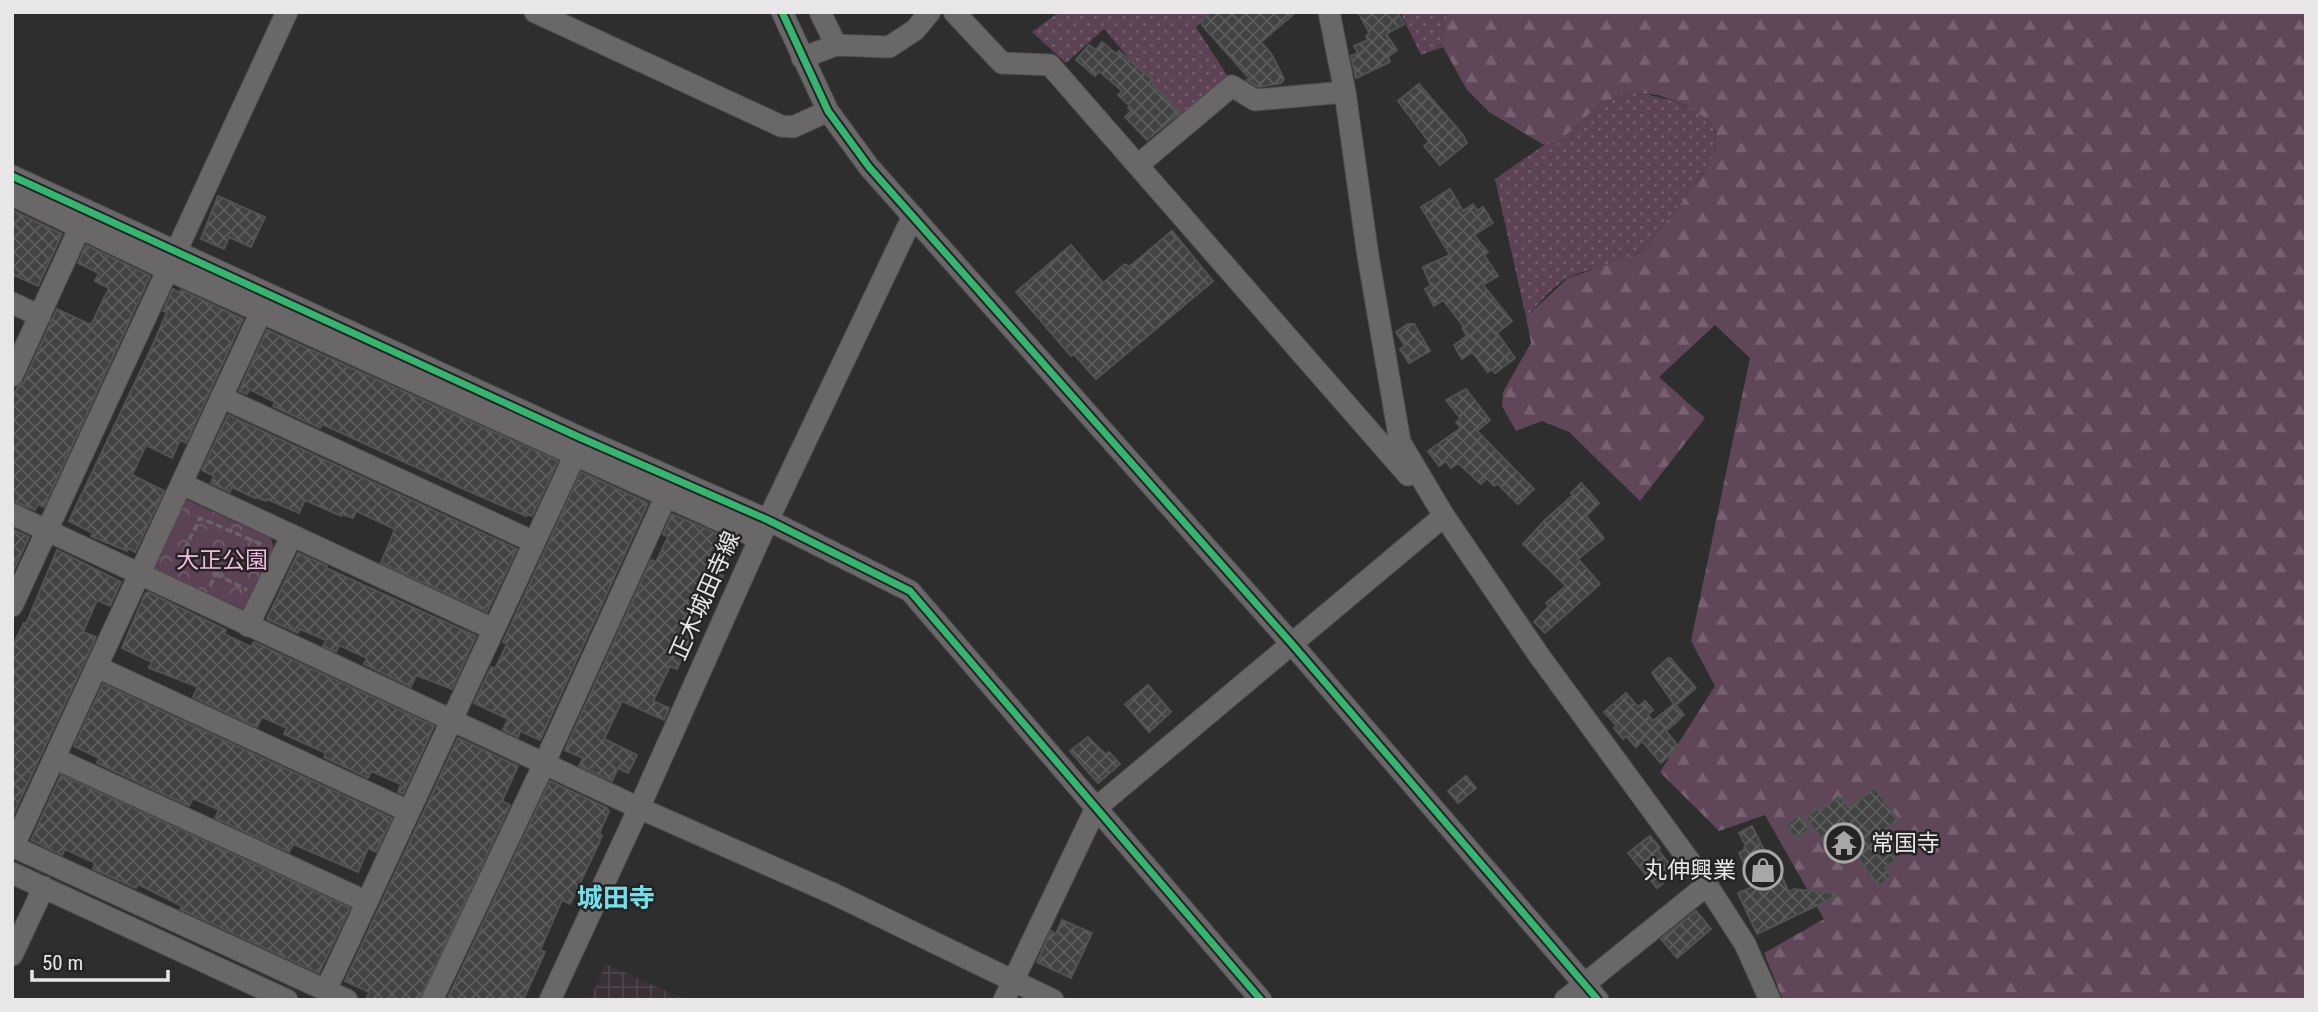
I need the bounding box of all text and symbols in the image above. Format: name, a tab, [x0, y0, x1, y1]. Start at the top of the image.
street label: 正木城田寺線	[665, 527, 745, 665]
park label: 大正公園	[176, 547, 268, 574]
temple icon: 常国寺	[1823, 822, 1865, 864]
place label: 常国寺	[1871, 830, 1940, 857]
shop icon: 丸伸興業	[1742, 849, 1784, 891]
place label: 丸伸興業	[1644, 857, 1736, 884]
district label: 城田寺	[577, 883, 655, 913]
scale bar	[32, 939, 168, 983]
text: 50 m	[42, 951, 83, 975]

